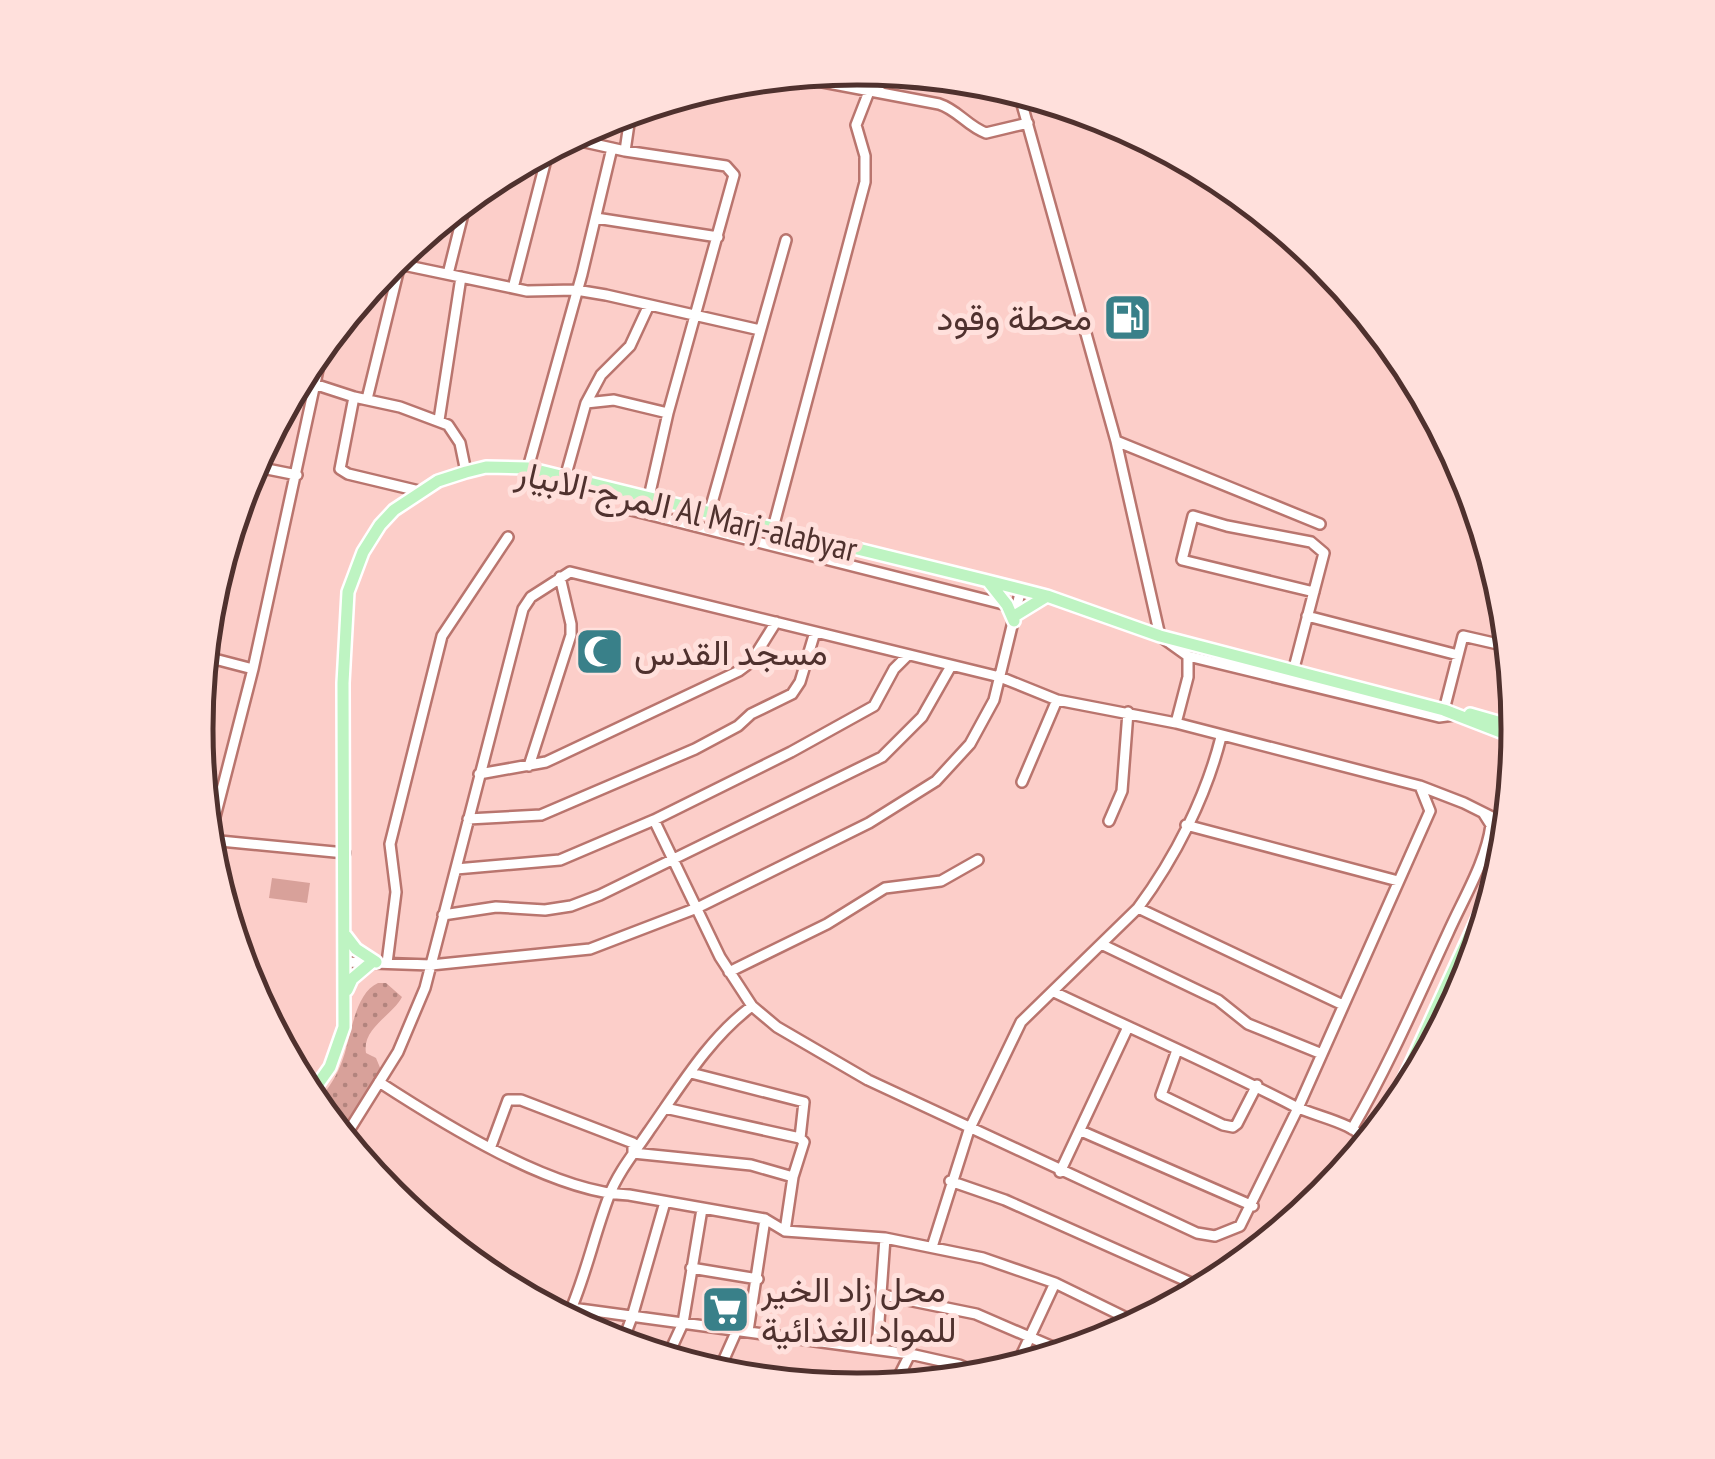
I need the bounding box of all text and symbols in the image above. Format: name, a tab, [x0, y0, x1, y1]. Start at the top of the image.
fuel station icon: محطة وقود	[1101, 291, 1153, 343]
place label: محطة وقود	[936, 294, 1092, 340]
street label: المرج-الابيار Al Marj-alabyar	[511, 448, 862, 574]
mosque icon: مسجد القدس	[573, 626, 625, 678]
place label: مسجد القدس	[634, 629, 828, 675]
place label: محل زاد الخير للمواد الغذائية	[760, 1266, 957, 1352]
supermarket icon: محل زاد الخير للمواد الغذائية	[700, 1283, 752, 1335]

